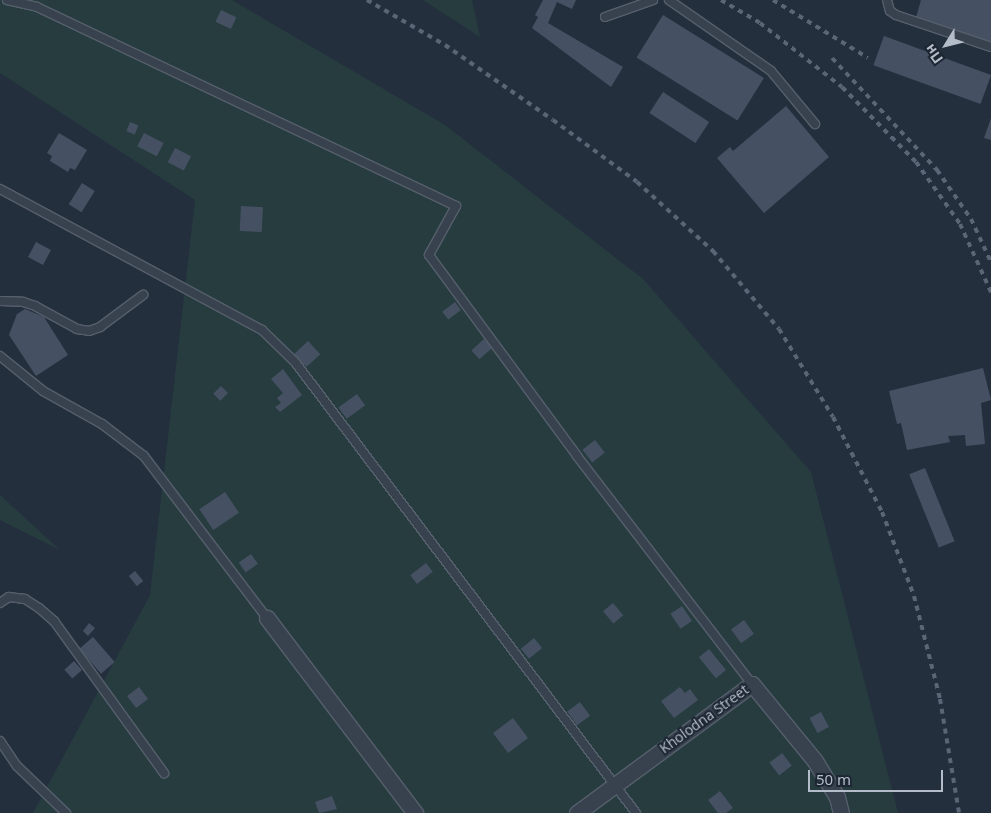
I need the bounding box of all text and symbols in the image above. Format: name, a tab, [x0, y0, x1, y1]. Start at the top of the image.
north arrow	[921, 20, 971, 70]
text: Пн	[920, 40, 947, 68]
street label: Kholodna Street	[656, 681, 752, 757]
scale bar	[811, 760, 946, 792]
text: 50 m	[816, 769, 851, 789]

